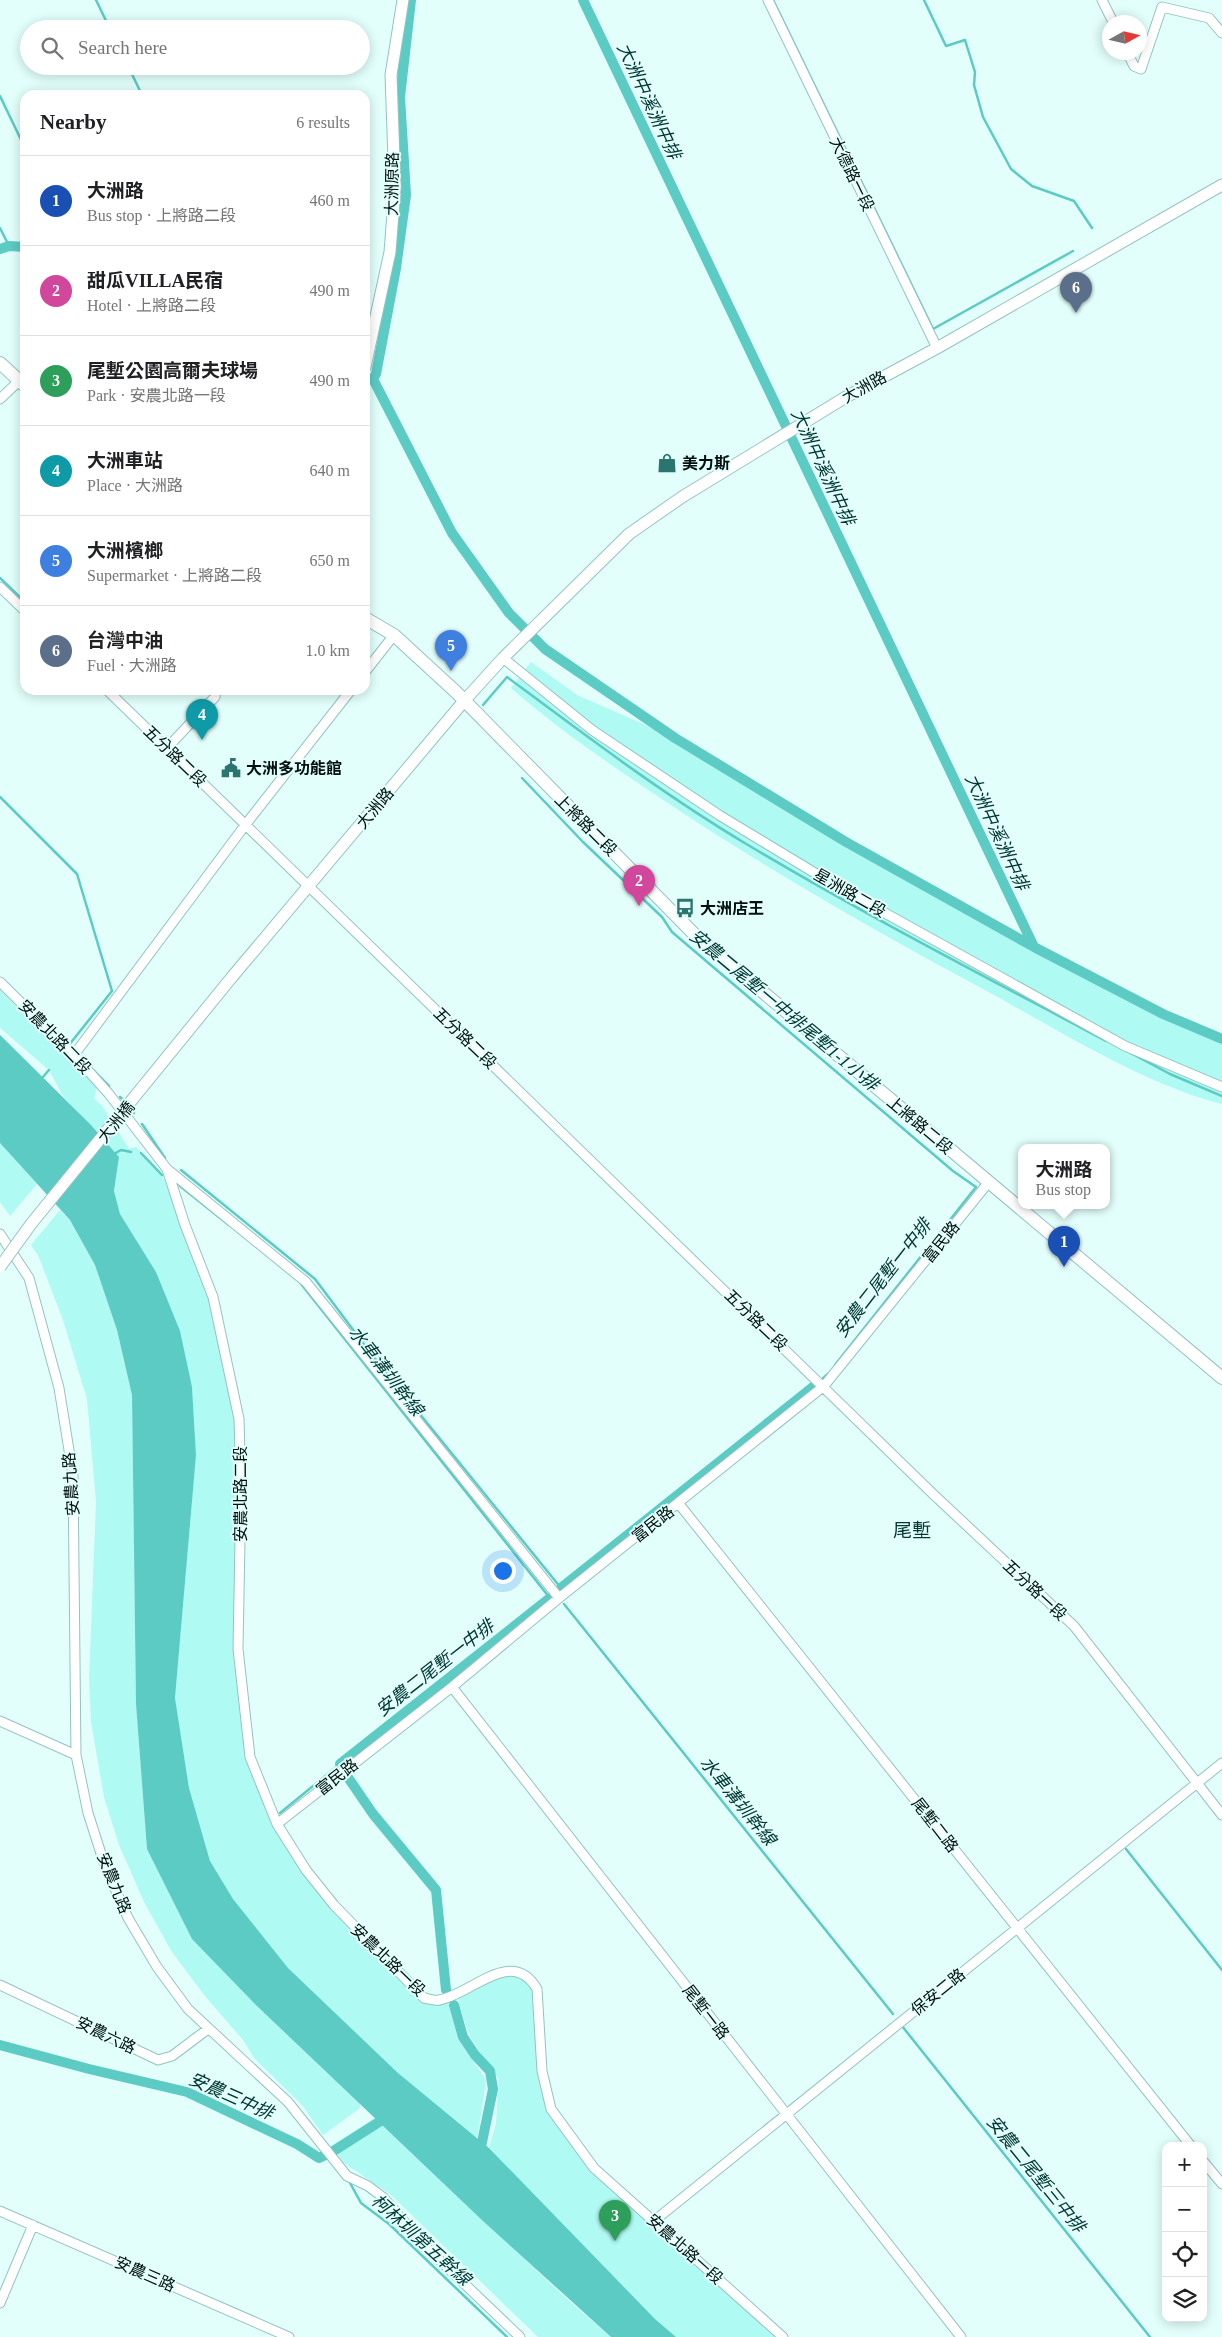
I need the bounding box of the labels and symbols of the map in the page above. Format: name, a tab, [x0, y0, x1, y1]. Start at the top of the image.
north arrow	[1102, 15, 1147, 60]
water label: 大洲中溪洲中排	[613, 40, 686, 164]
street label: 大德路一段	[827, 134, 877, 214]
street label: 大洲原路	[383, 152, 401, 216]
pin: 6	[1060, 272, 1092, 313]
street label: 大洲路	[839, 368, 889, 406]
water label: 大洲中溪洲中排	[787, 406, 860, 530]
shop icon: 美力斯	[656, 452, 678, 474]
place label: 美力斯	[682, 454, 730, 472]
pin: 5	[435, 630, 467, 671]
pin: 4	[186, 699, 218, 740]
street label: 五分路二段	[140, 722, 210, 790]
public building icon: 大洲多功能館	[220, 757, 242, 779]
place label: 大洲多功能館	[246, 759, 342, 777]
water label: 大洲中溪洲中排	[961, 771, 1034, 895]
street label: 大洲路	[353, 784, 397, 832]
street label: 上將路二段	[552, 791, 620, 859]
pin: 2	[623, 865, 655, 906]
street label: 星洲路二段	[811, 866, 889, 920]
bus stop icon: 大洲店王	[674, 897, 696, 919]
place label: 大洲店王	[700, 900, 764, 917]
water label: 安農二尾塹一中排尾塹1-1小排	[686, 925, 884, 1096]
street label: 安農北路二段	[16, 997, 94, 1077]
street label: 五分路二段	[430, 1004, 500, 1072]
street label: 上將路二段	[884, 1093, 956, 1157]
street label: 大洲橋	[94, 1098, 138, 1146]
water label: 安農二尾塹一中排	[831, 1214, 936, 1341]
street label: 富民路	[919, 1218, 963, 1266]
pin: 1	[1048, 1226, 1080, 1267]
street label: 五分路二段	[721, 1286, 791, 1354]
water label: 水車溝圳幹線	[345, 1322, 428, 1421]
street label: 安農北路二段	[232, 1446, 249, 1542]
street label: 安農九路	[60, 1451, 82, 1517]
street label: 富民路	[629, 1503, 677, 1545]
district label: 尾塹	[893, 1520, 931, 1541]
street label: 五分路一段	[1000, 1556, 1070, 1624]
your location	[490, 1558, 516, 1584]
water label: 安農二尾塹一中排	[372, 1615, 499, 1720]
water label: 水車溝圳幹線	[696, 1753, 781, 1851]
street label: 富民路	[313, 1756, 361, 1798]
street label: 尾塹二路	[909, 1795, 961, 1855]
street label: 安農九路	[94, 1850, 134, 1916]
street label: 安農北路一段	[348, 1921, 428, 1999]
street label: 保安二路	[908, 1965, 968, 2019]
street label: 尾塹一路	[680, 1982, 732, 2042]
street label: 安農六路	[74, 2013, 138, 2057]
water label: 安農三中排	[186, 2069, 278, 2124]
water label: 安農二尾塹三中排	[983, 2112, 1090, 2238]
water label: 柯林圳第五幹線	[367, 2190, 476, 2291]
pin: 3	[599, 2200, 631, 2241]
street label: 安農北路一段	[644, 2211, 726, 2287]
street label: 安農三路	[112, 2253, 178, 2295]

